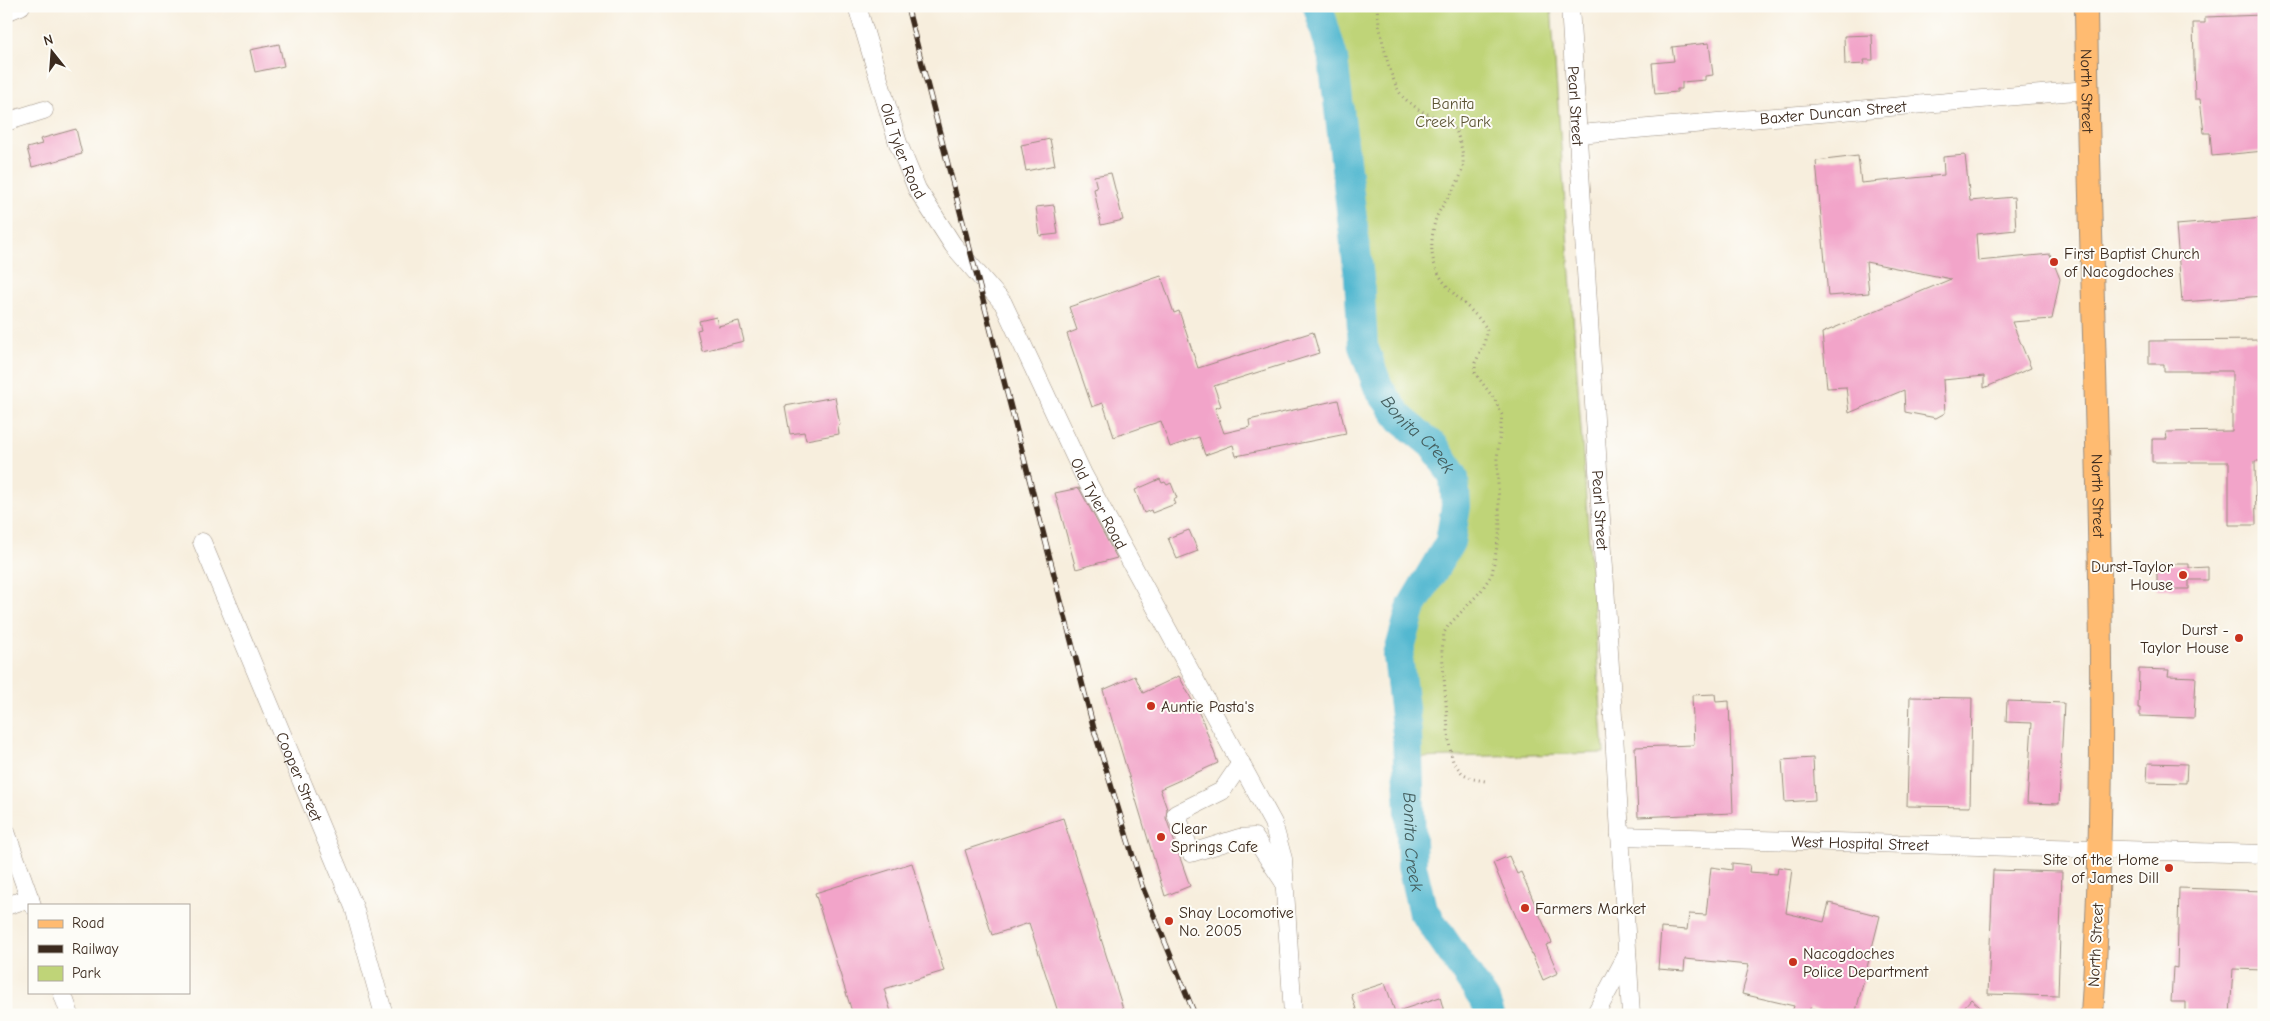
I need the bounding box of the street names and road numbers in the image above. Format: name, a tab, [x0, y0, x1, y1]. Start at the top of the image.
street label: North Street	[2077, 49, 2096, 134]
street label: Pearl Street	[1564, 65, 1586, 147]
street label: Baxter Duncan Street	[1759, 98, 1908, 128]
street label: Old Tyler Road	[877, 101, 929, 203]
street label: North Street	[2087, 454, 2107, 538]
street label: Old Tyler Road	[1067, 455, 1130, 552]
street label: Pearl Street	[1588, 470, 1611, 551]
street label: Cooper Street	[272, 729, 325, 825]
street label: West Hospital Street	[1791, 833, 1929, 855]
street label: North Street	[2085, 902, 2107, 987]

